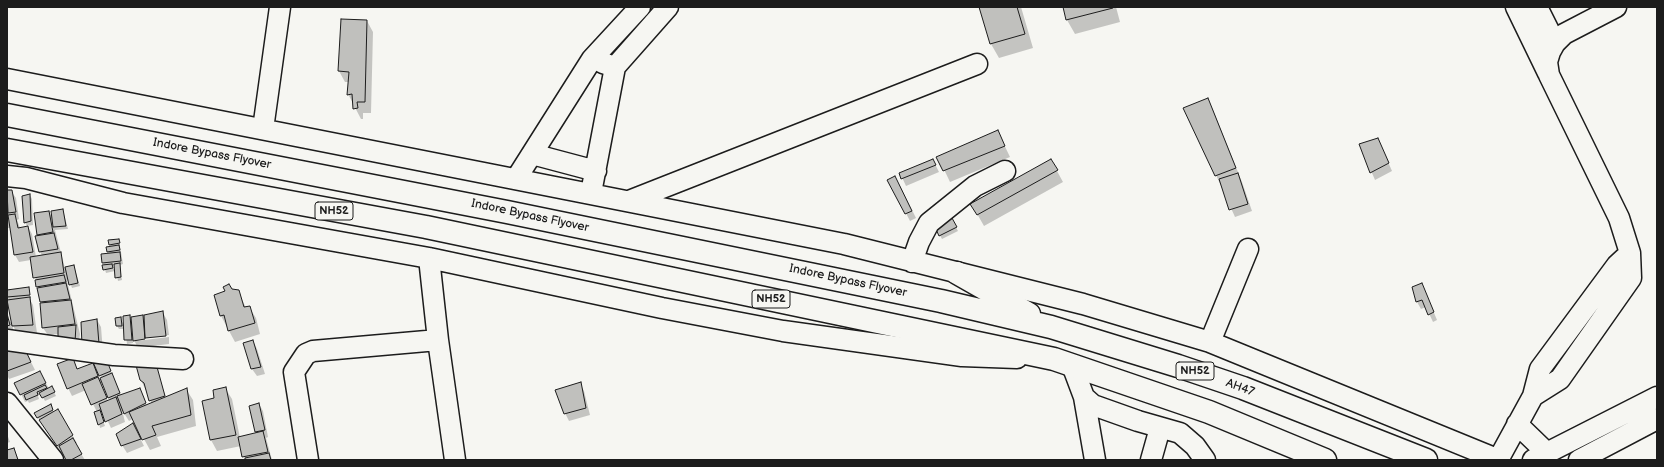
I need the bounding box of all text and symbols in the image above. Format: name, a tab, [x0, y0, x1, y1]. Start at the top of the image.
street label: Indore Bypass Flyover	[152, 135, 272, 173]
street label: Indore Bypass Flyover	[470, 196, 590, 236]
road number: NH52	[315, 202, 353, 220]
street label: Indore Bypass Flyover	[788, 261, 908, 301]
road number: NH52	[752, 290, 790, 308]
road number: NH52	[1176, 362, 1214, 380]
street label: AH47	[1224, 376, 1256, 400]

